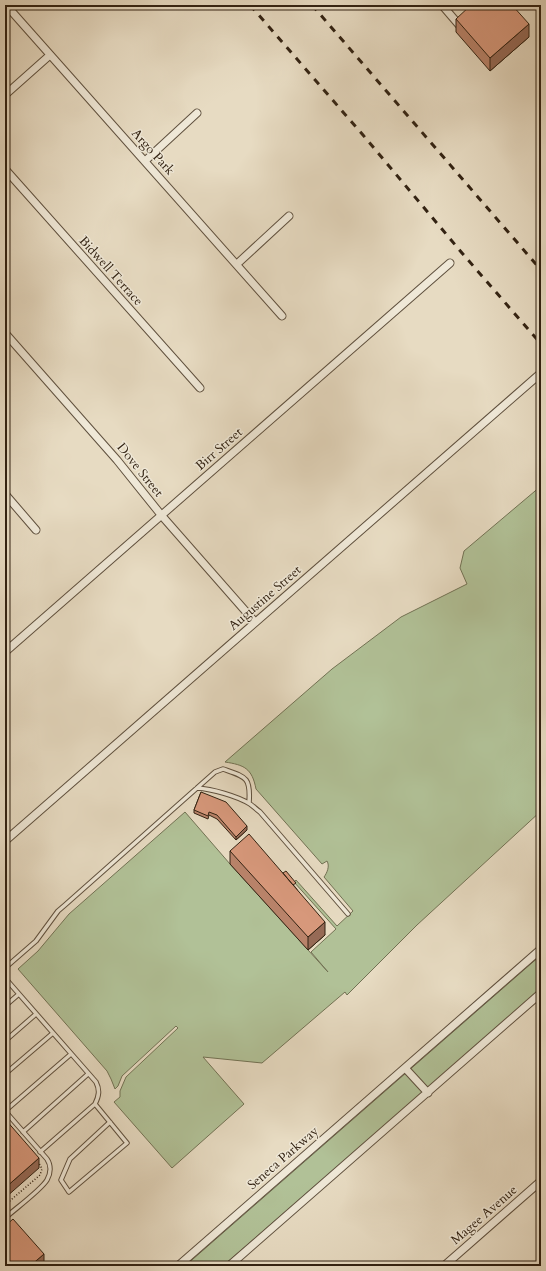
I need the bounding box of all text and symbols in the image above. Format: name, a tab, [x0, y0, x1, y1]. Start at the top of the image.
street label: Argo Park	[127, 125, 179, 179]
street label: Bidwell Terrace	[75, 232, 147, 310]
street label: Birr Street	[192, 424, 246, 474]
street label: Dove Street	[113, 439, 167, 501]
street label: Augustine Street	[225, 561, 305, 635]
street label: Seneca Parkway	[244, 1122, 322, 1194]
street label: Magee Avenue	[447, 1181, 521, 1249]

